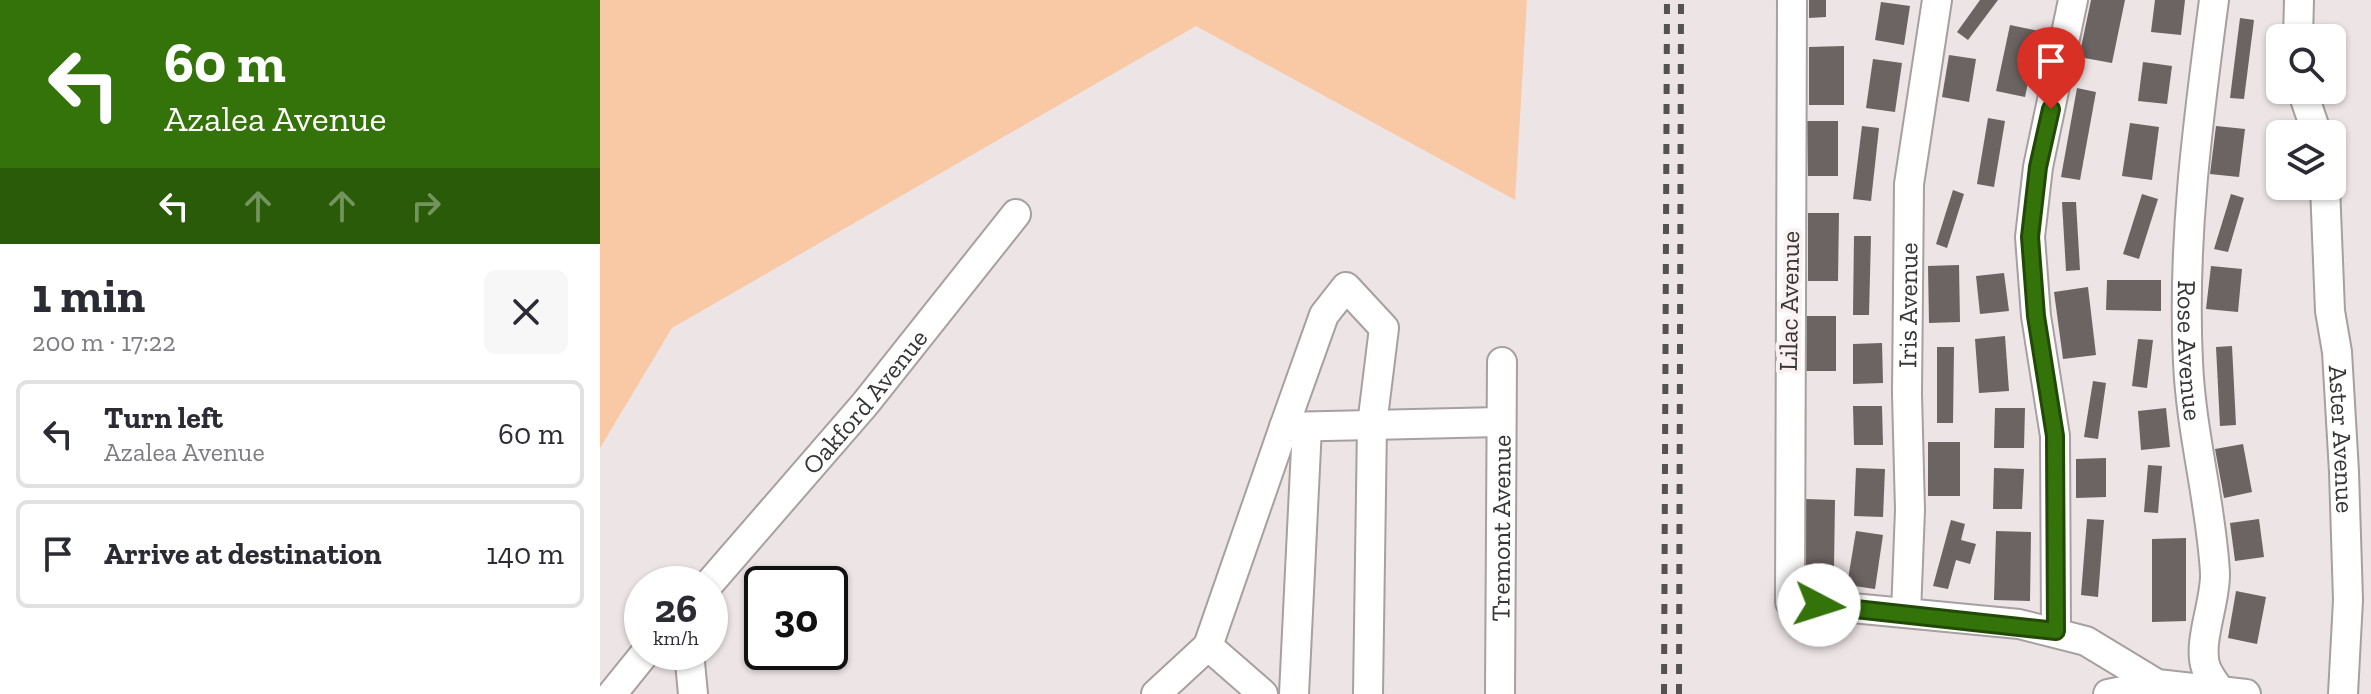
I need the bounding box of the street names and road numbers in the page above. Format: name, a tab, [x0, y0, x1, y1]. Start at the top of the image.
street label: Lilac Avenue	[1772, 231, 1806, 371]
street label: Iris Avenue	[1891, 242, 1924, 368]
street label: Rose Avenue	[2171, 280, 2210, 422]
street label: Oakford Avenue	[795, 323, 934, 481]
street label: Aster Avenue	[2322, 364, 2361, 514]
street label: Tremont Avenue	[1484, 435, 1518, 621]

